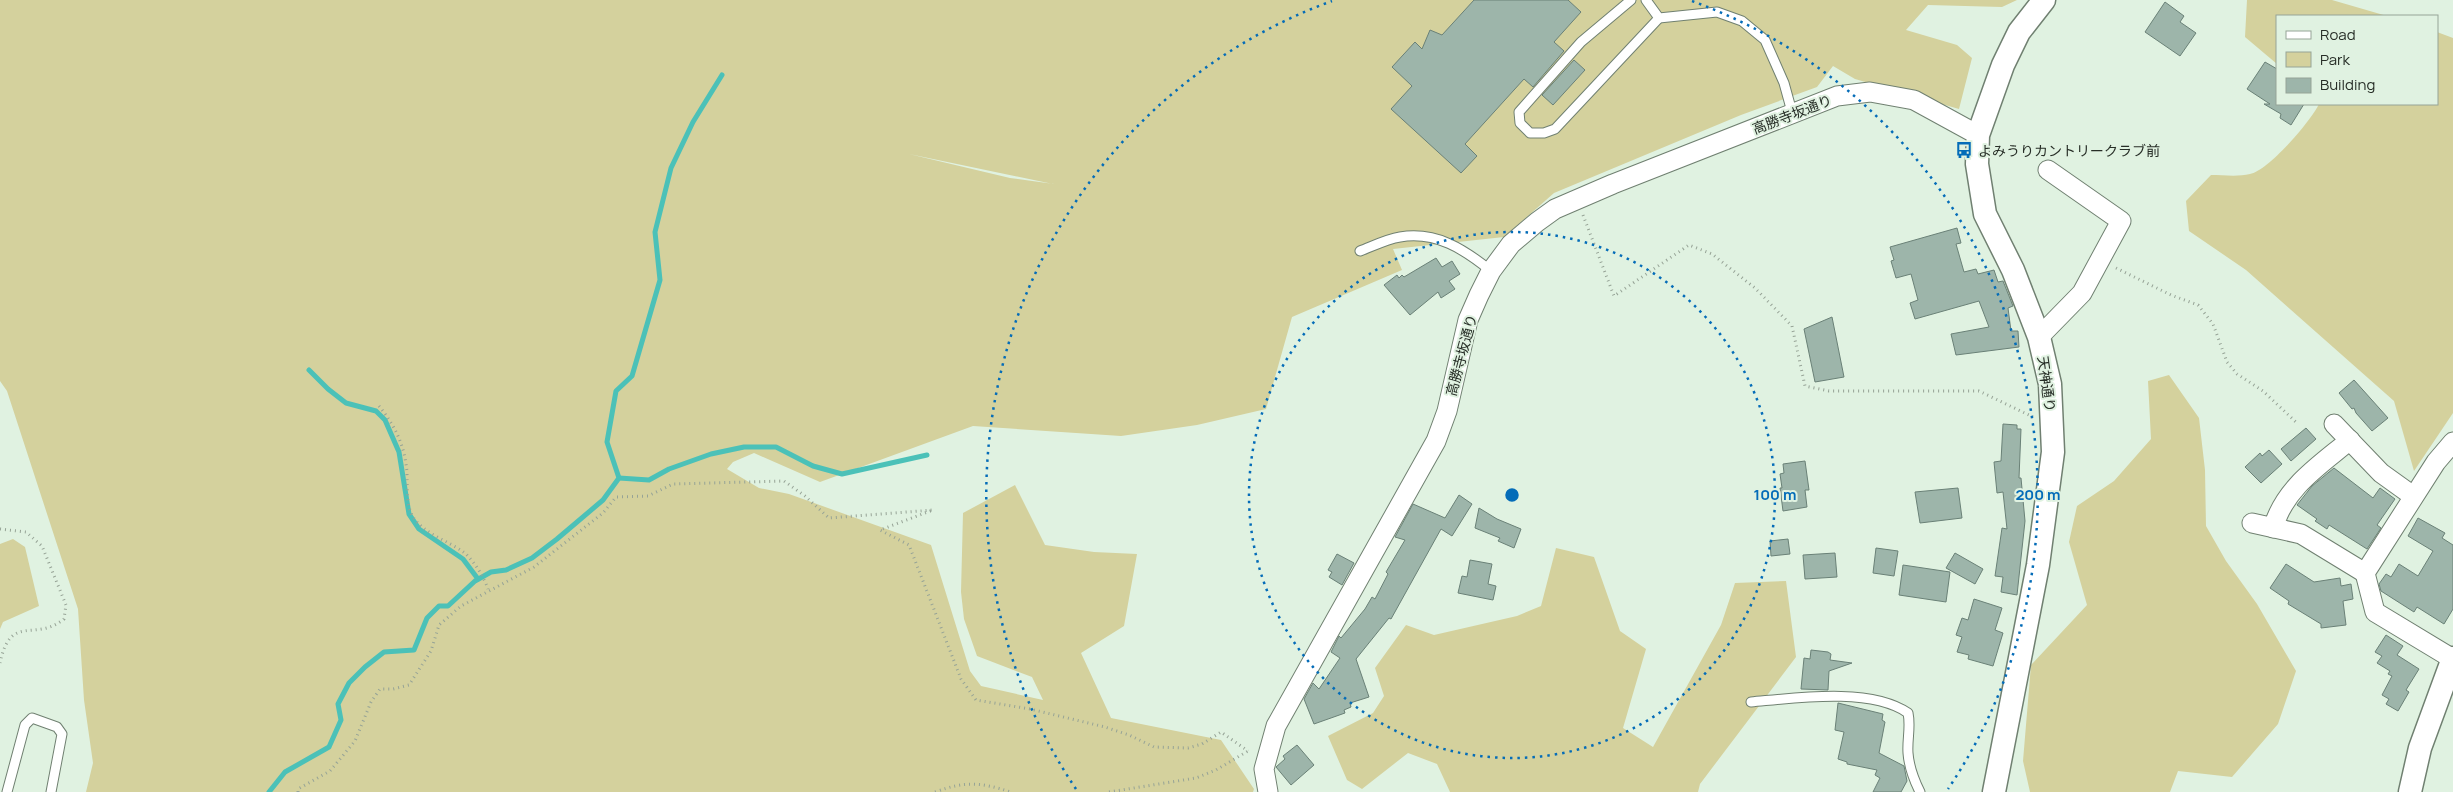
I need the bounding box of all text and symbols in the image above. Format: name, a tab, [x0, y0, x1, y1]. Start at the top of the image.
legend	[2276, 15, 2438, 105]
text: Road	[2320, 24, 2356, 45]
text: Park	[2320, 49, 2350, 70]
text: Building	[2320, 74, 2375, 95]
street label: 高勝寺坂通り	[1749, 90, 1835, 138]
bus stop icon: よみうりカントリークラブ前	[1954, 140, 1974, 160]
place label: よみうりカントリークラブ前	[1978, 141, 2160, 160]
street label: 高勝寺坂通り	[1441, 312, 1481, 398]
street label: 天神通り	[2034, 355, 2060, 413]
text: 100 m	[1754, 484, 1796, 505]
text: 200 m	[2015, 484, 2061, 505]
centre of rings	[1503, 486, 1521, 504]

